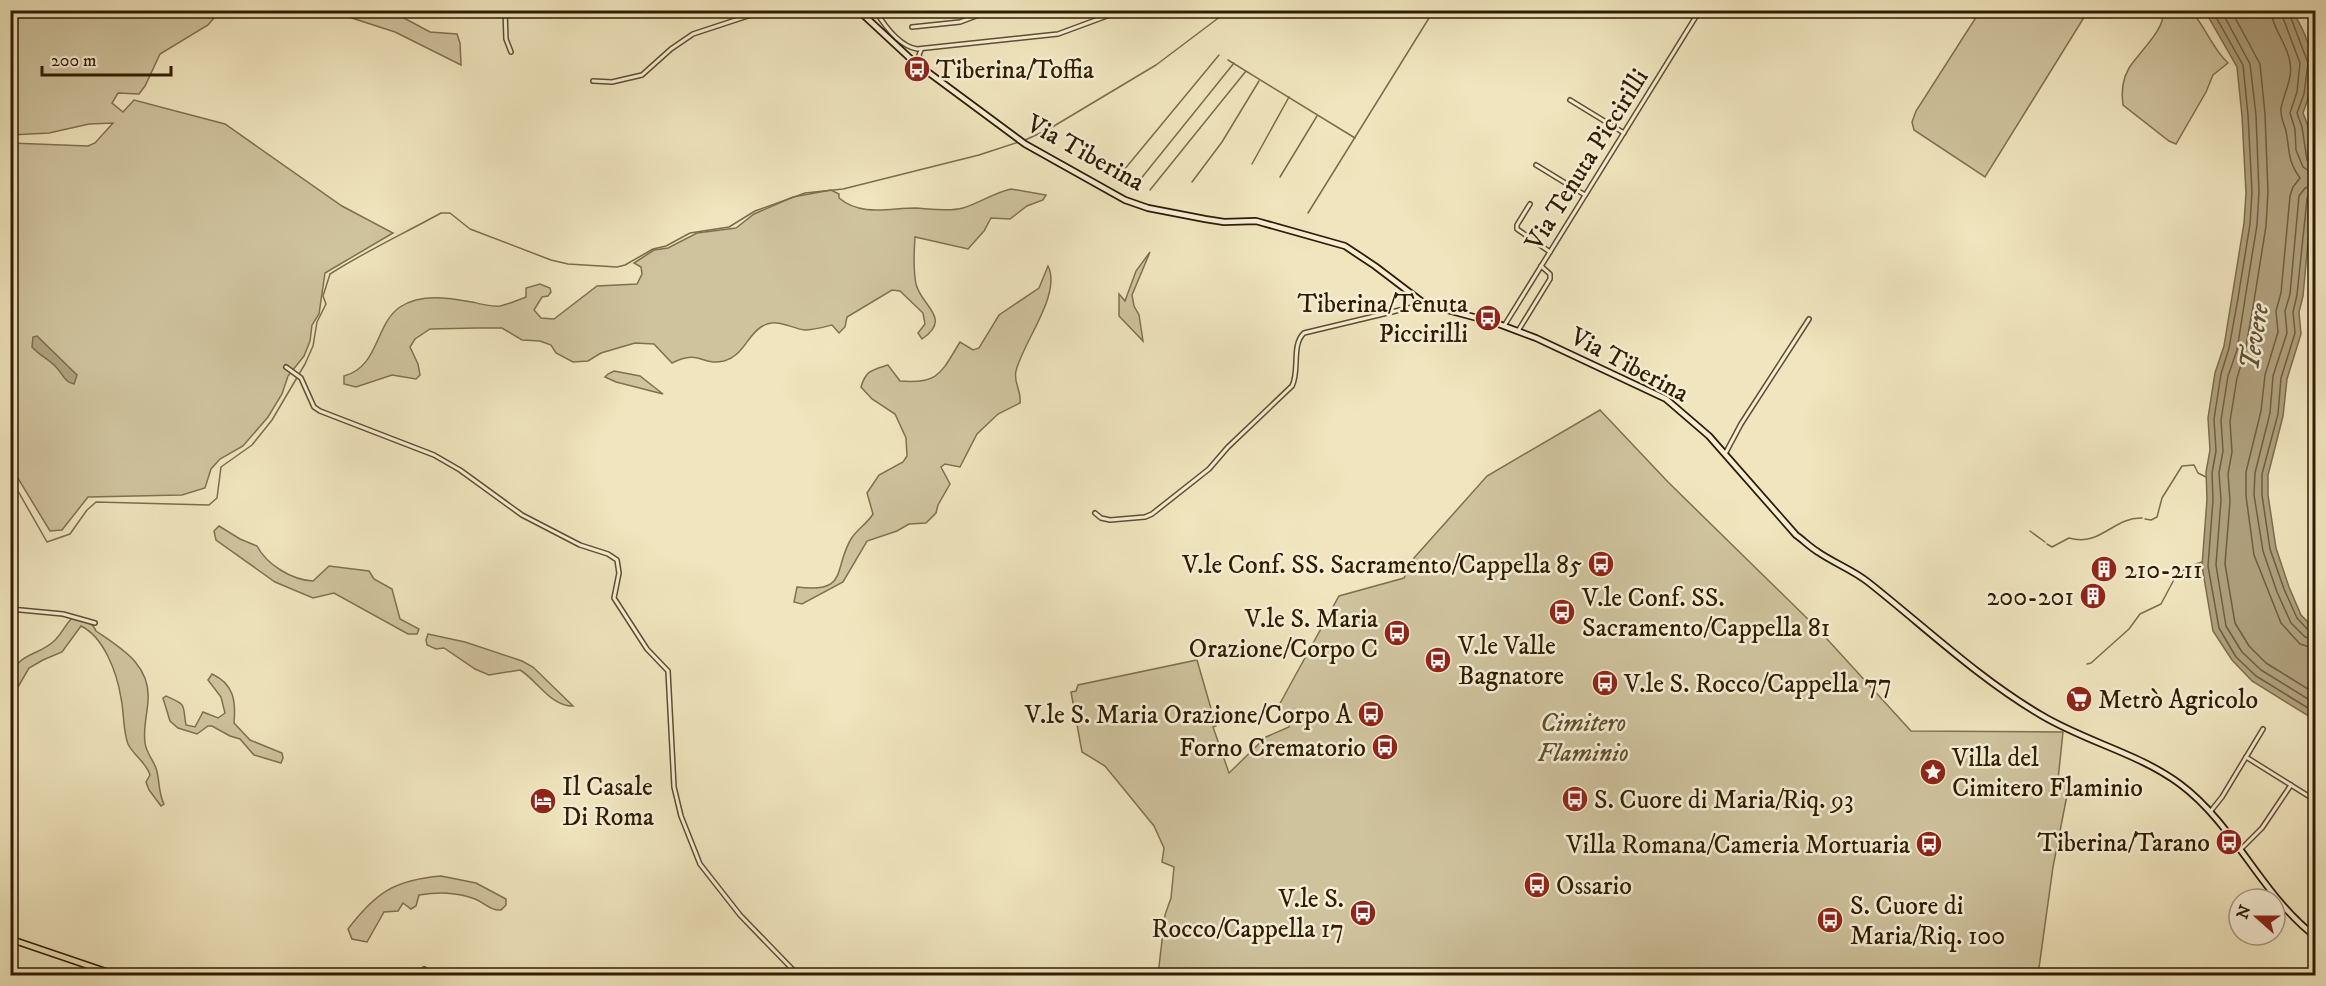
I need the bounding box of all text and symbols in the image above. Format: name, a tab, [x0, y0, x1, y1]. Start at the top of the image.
scale bar	[42, 39, 171, 77]
text: 200 m	[51, 50, 97, 72]
bus stop icon: Tiberina/Toffia	[902, 54, 932, 84]
place label: Tiberina/Toffia	[936, 54, 1094, 87]
street label: Via Tenuta Piccirilli	[1518, 63, 1656, 258]
street label: Via Tiberina	[1020, 107, 1150, 199]
place label: Tiberina/Tenuta Piccirilli	[1298, 288, 1468, 351]
water label: Tevere	[2233, 300, 2277, 373]
bus stop icon: Tiberina/Tenuta Piccirilli	[1473, 303, 1503, 333]
street label: Via Tiberina	[1563, 320, 1694, 410]
place label: V.le Conf. SS. Sacramento/Cappella 85	[1181, 549, 1582, 582]
bus stop icon: V.le Conf. SS. Sacramento/Cappella 85	[1586, 549, 1616, 579]
building icon: 210-211	[2089, 554, 2119, 584]
place label: 210-211	[2124, 554, 2203, 587]
place label: 200-201	[1987, 581, 2074, 614]
building icon: 200-201	[2078, 581, 2108, 611]
place label: V.le Conf. SS. Sacramento/Cappella 81	[1581, 582, 1830, 645]
bus stop icon: V.le Conf. SS. Sacramento/Cappella 81	[1547, 597, 1577, 627]
place label: V.le S. Maria Orazione/Corpo C	[1189, 603, 1378, 666]
bus stop icon: V.le S. Maria Orazione/Corpo C	[1382, 618, 1412, 648]
place label: V.le Valle Bagnatore	[1457, 630, 1564, 693]
bus stop icon: V.le Valle Bagnatore	[1423, 645, 1453, 675]
bus stop icon: V.le S. Rocco/Cappella 77	[1590, 668, 1620, 698]
place label: V.le S. Rocco/Cappella 77	[1623, 668, 1892, 701]
supermarket icon: Metrò Agricolo	[2064, 684, 2094, 714]
place label: Metrò Agricolo	[2098, 684, 2258, 717]
place label: V.le S. Maria Orazione/Corpo A	[1024, 699, 1352, 732]
bus stop icon: V.le S. Maria Orazione/Corpo A	[1356, 699, 1386, 729]
park label: Cimitero Flaminio	[1537, 707, 1629, 770]
place label: Forno Crematorio	[1179, 732, 1366, 765]
bus stop icon: Forno Crematorio	[1370, 732, 1400, 762]
place label: Villa del Cimitero Flaminio	[1951, 742, 2143, 805]
place icon: Villa del Cimitero Flaminio	[1918, 757, 1948, 787]
place label: Il Casale Di Roma	[562, 771, 654, 834]
bus stop icon: S. Cuore di Maria/Riq. 93	[1560, 784, 1590, 814]
place label: S. Cuore di Maria/Riq. 93	[1594, 784, 1854, 817]
hotel icon: Il Casale Di Roma	[528, 786, 558, 816]
place label: Tiberina/Tarano	[2037, 827, 2210, 860]
bus stop icon: Tiberina/Tarano	[2214, 827, 2244, 857]
place label: Villa Romana/Cameria Mortuaria	[1565, 829, 1910, 862]
bus stop icon: Villa Romana/Cameria Mortuaria	[1914, 829, 1944, 859]
bus stop icon: Ossario	[1522, 870, 1552, 900]
place label: Ossario	[1556, 870, 1632, 903]
place label: V.le S. Rocco/Cappella 17	[1151, 883, 1344, 946]
north arrow	[2227, 887, 2287, 947]
place label: S. Cuore di Maria/Riq. 100	[1850, 890, 2005, 953]
bus stop icon: V.le S. Rocco/Cappella 17	[1348, 898, 1378, 928]
text: N	[2232, 902, 2256, 922]
bus stop icon: S. Cuore di Maria/Riq. 100	[1815, 905, 1845, 935]

